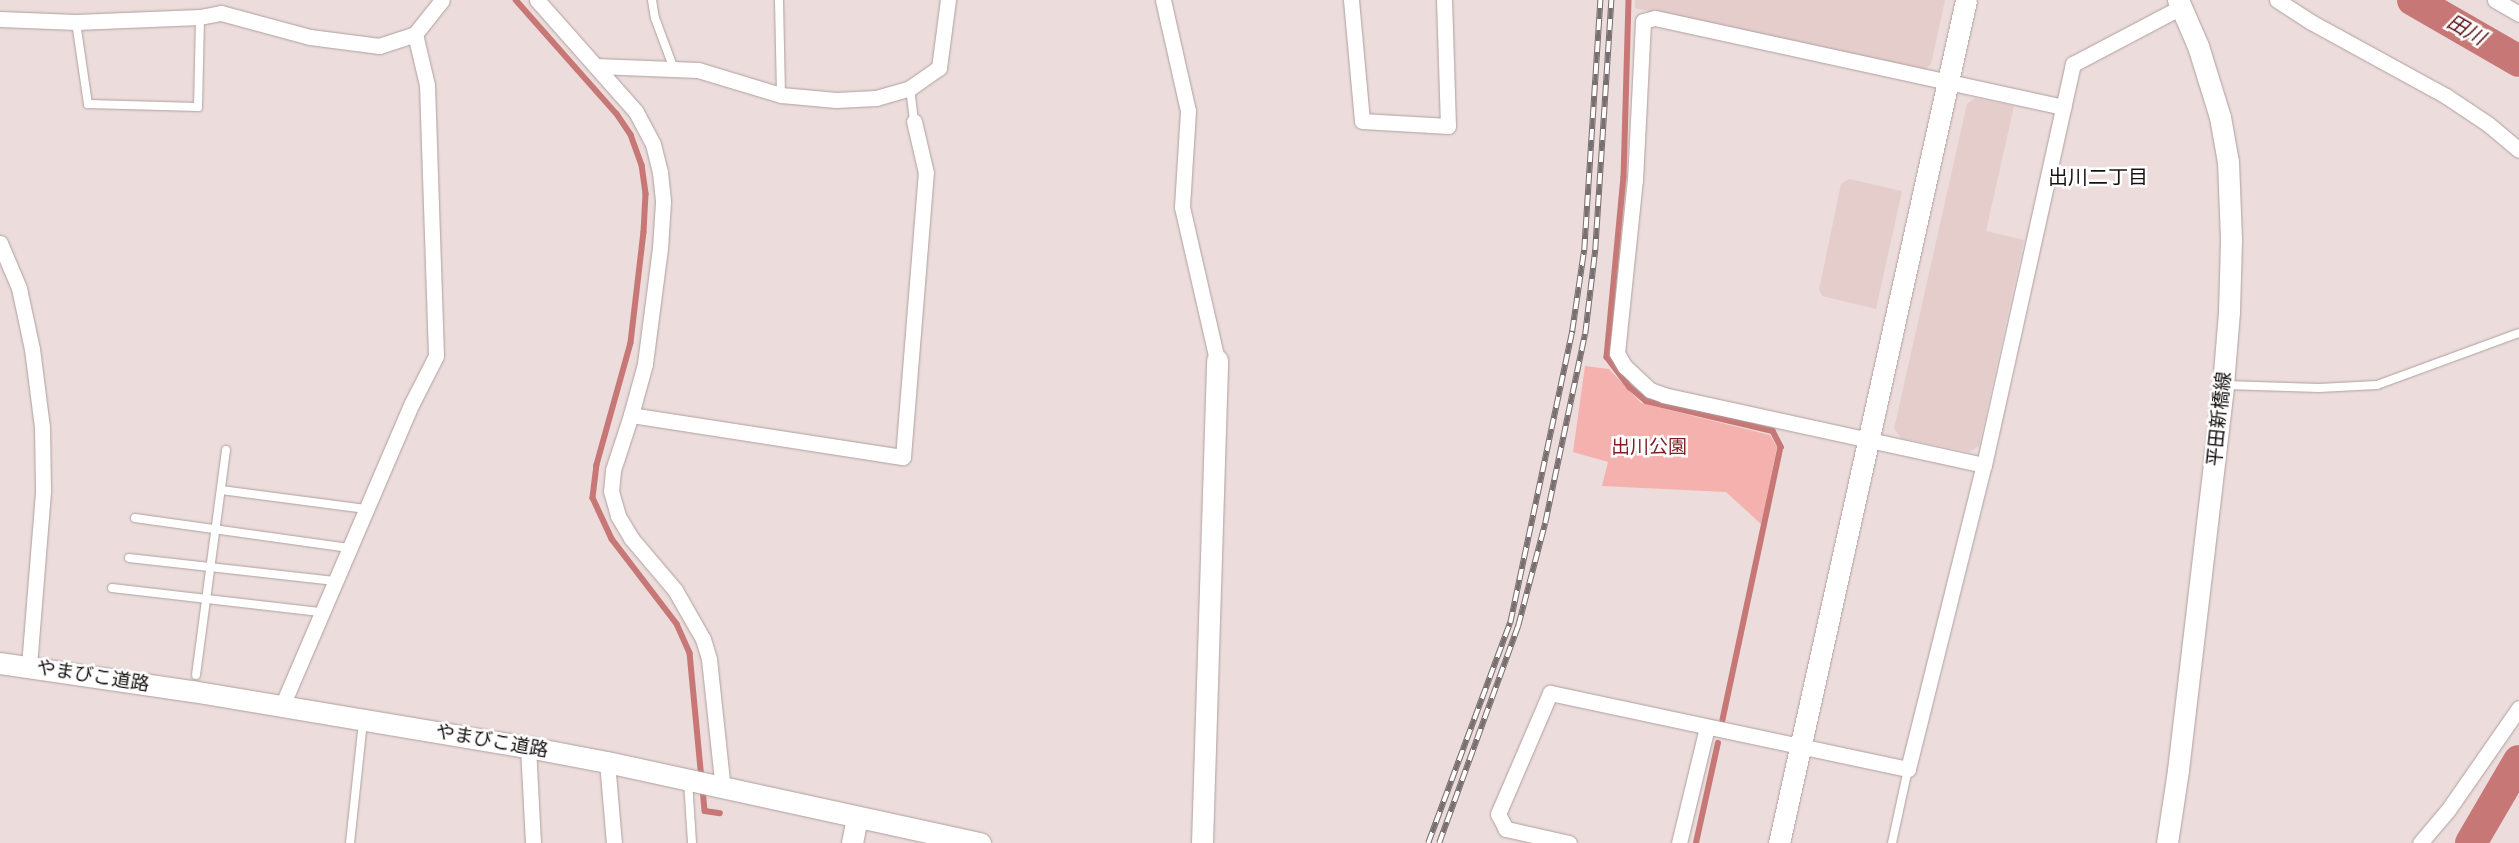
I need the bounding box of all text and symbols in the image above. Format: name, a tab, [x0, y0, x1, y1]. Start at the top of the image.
water label: 田川	[2443, 10, 2489, 50]
district label: 出川二丁目	[2048, 165, 2148, 189]
street label: 平田新橋線	[2203, 371, 2235, 467]
park label: 出川公園	[1611, 436, 1687, 458]
street label: やまびこ道路	[35, 656, 151, 696]
street label: やまびこ道路	[434, 720, 550, 762]

